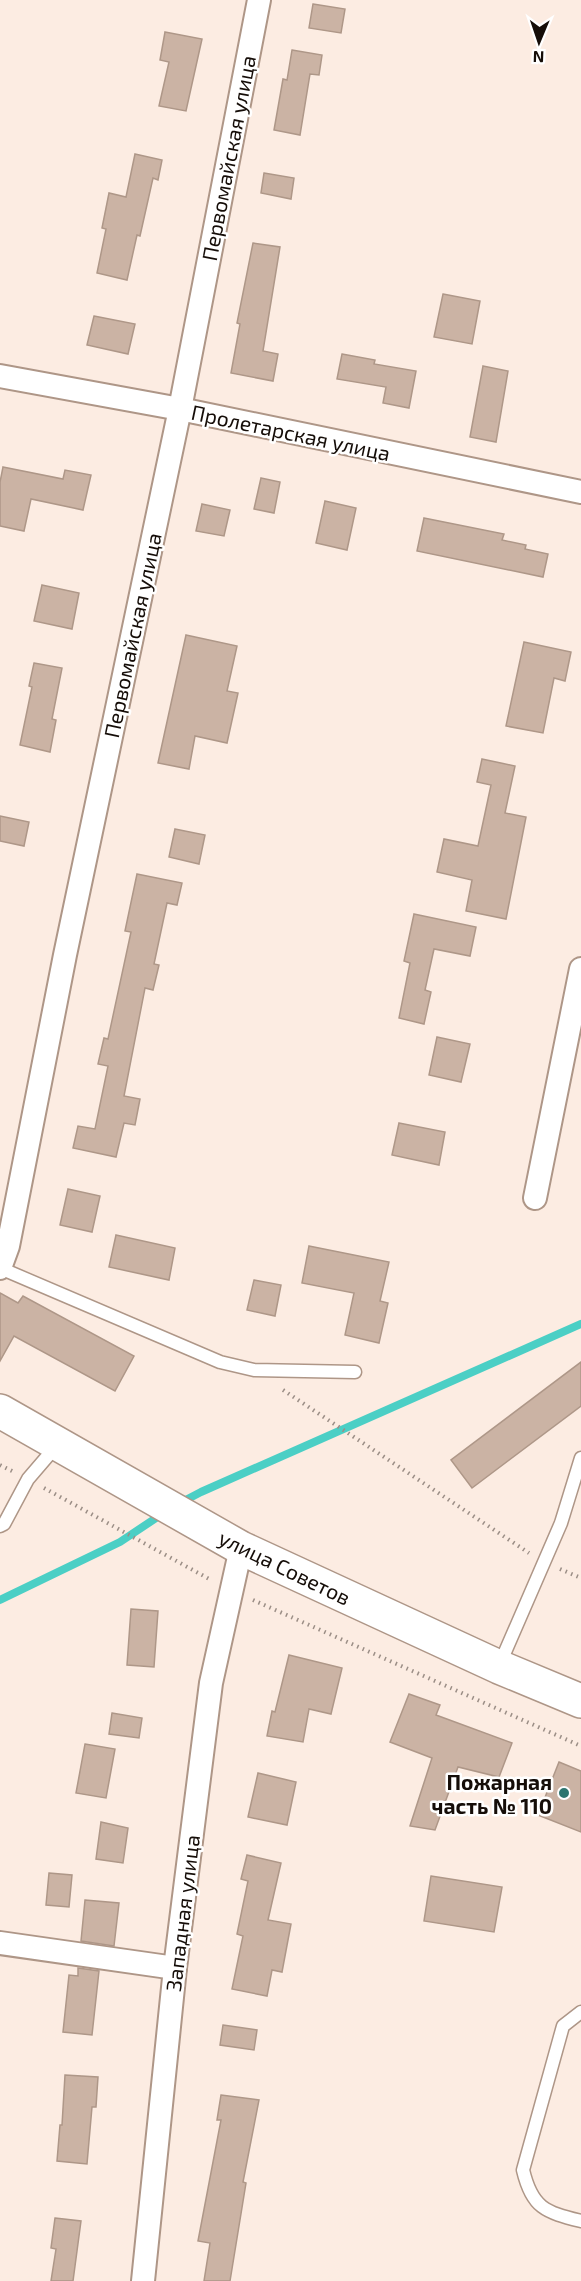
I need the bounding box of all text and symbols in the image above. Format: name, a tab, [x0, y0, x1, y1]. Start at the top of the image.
north arrow	[509, 12, 569, 72]
text: N	[532, 48, 545, 67]
street label: Первомайская улица	[196, 53, 261, 263]
street label: Пролетарская улица	[189, 399, 393, 466]
street label: Первомайская улица	[98, 530, 167, 740]
street label: улица Советов	[215, 1524, 355, 1611]
place label: Пожарная часть № 110	[431, 1769, 552, 1818]
marker: Пожарная часть № 110	[557, 1786, 571, 1800]
street label: Западная улица	[160, 1833, 205, 1993]

